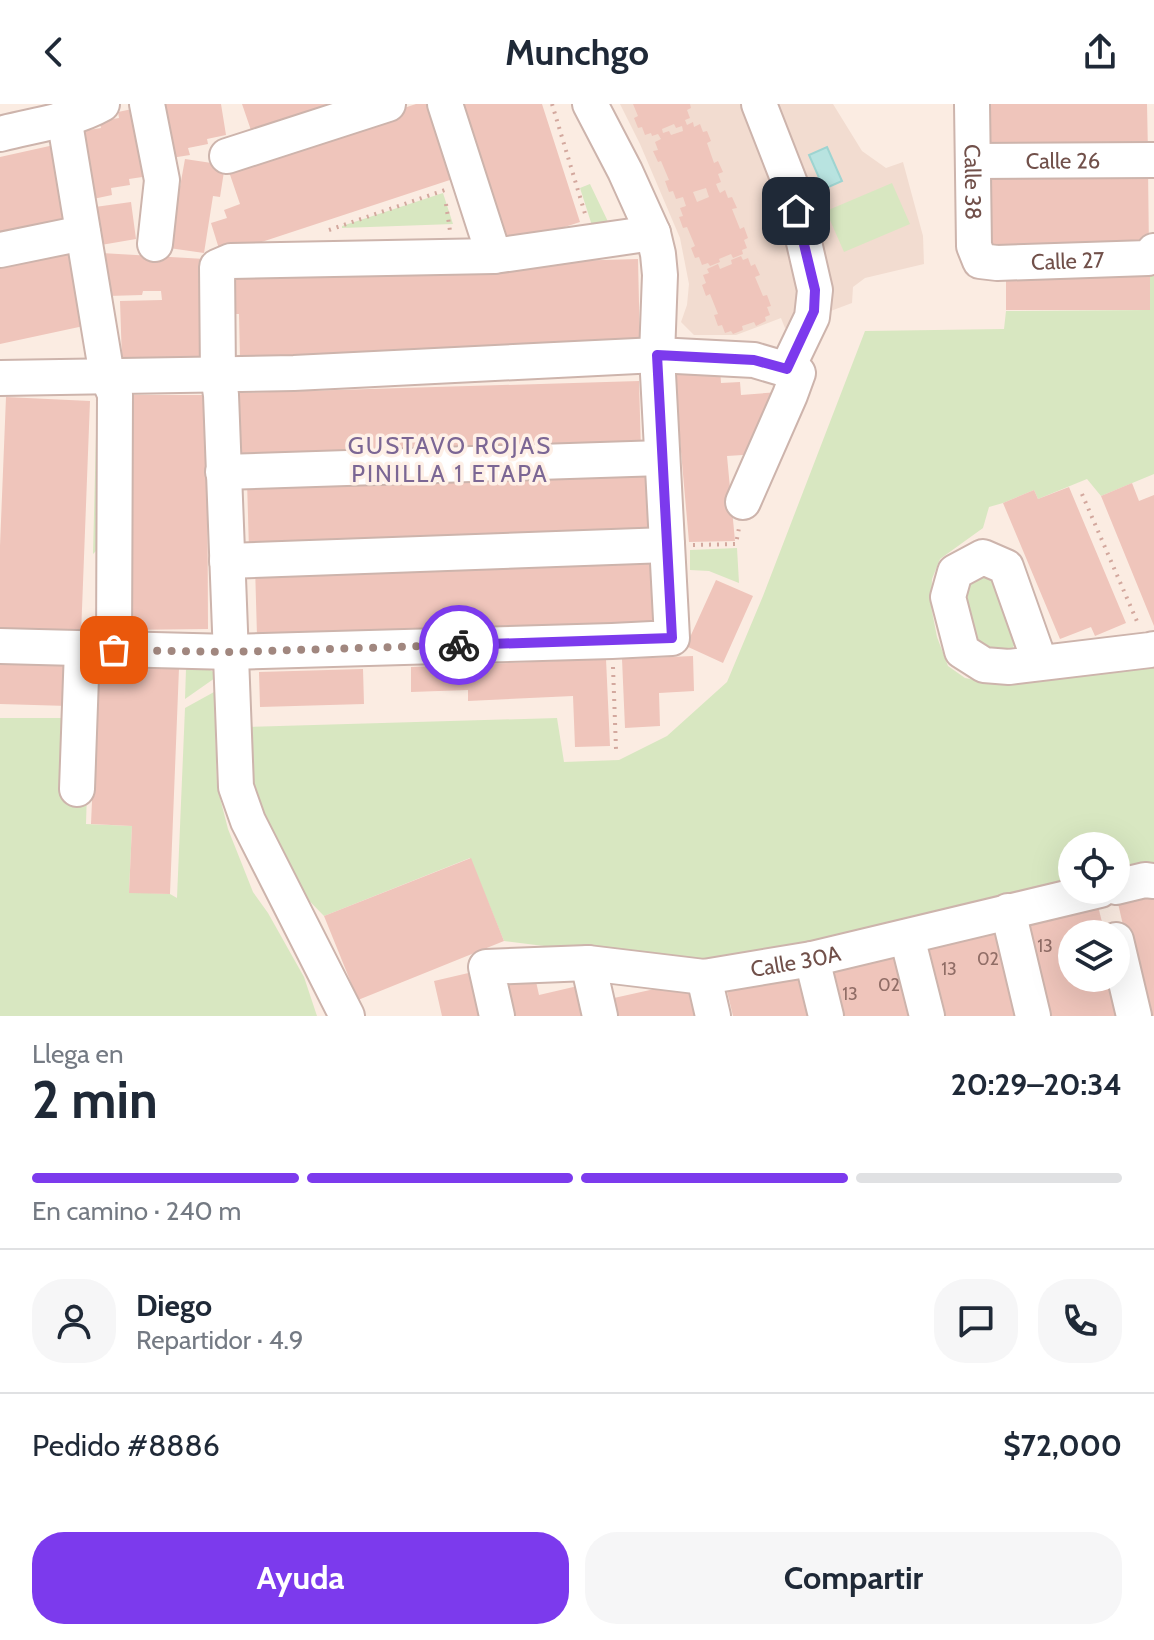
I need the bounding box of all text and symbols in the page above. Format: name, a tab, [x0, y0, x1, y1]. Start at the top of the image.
icon: back	[32, 30, 76, 74]
text: Munchgo	[505, 30, 649, 74]
icon: share	[1078, 30, 1122, 74]
street label: Calle 38	[959, 144, 987, 220]
street label: Calle 26	[1026, 147, 1100, 175]
pin	[762, 177, 830, 245]
icon: home	[774, 189, 818, 233]
street label: Calle 27	[1031, 246, 1105, 276]
district label: GUSTAVO ROJAS PINILLA 1 ETAPA	[348, 431, 552, 488]
courier	[419, 605, 499, 685]
pin	[80, 616, 148, 684]
icon: bike	[437, 623, 481, 667]
icon: bag	[92, 628, 136, 672]
map controls	[1058, 832, 1130, 992]
button: locate	[1058, 832, 1130, 904]
button: layers	[1058, 920, 1130, 992]
house number: 13	[1037, 935, 1053, 957]
street label: Calle 30A	[748, 940, 844, 983]
house number: 02	[977, 948, 999, 970]
house number: 13	[941, 958, 957, 980]
house number: 02	[878, 974, 900, 996]
house number: 13	[842, 983, 858, 1005]
text: Llega en	[32, 1038, 123, 1070]
text: 20:29–20:34	[951, 1066, 1122, 1103]
text: 2 min	[32, 1068, 158, 1131]
text: En camino · 240 m	[32, 1195, 241, 1227]
button: person	[32, 1279, 116, 1363]
button: chat	[934, 1279, 1018, 1363]
button: phone	[1038, 1279, 1122, 1363]
text: Diego	[136, 1287, 212, 1324]
text: Repartidor · 4.9	[136, 1324, 304, 1356]
text: Pedido #8886	[32, 1427, 220, 1464]
text: $72,000	[1003, 1427, 1122, 1464]
button: Ayuda	[32, 1532, 569, 1624]
button: Compartir	[585, 1532, 1122, 1624]

